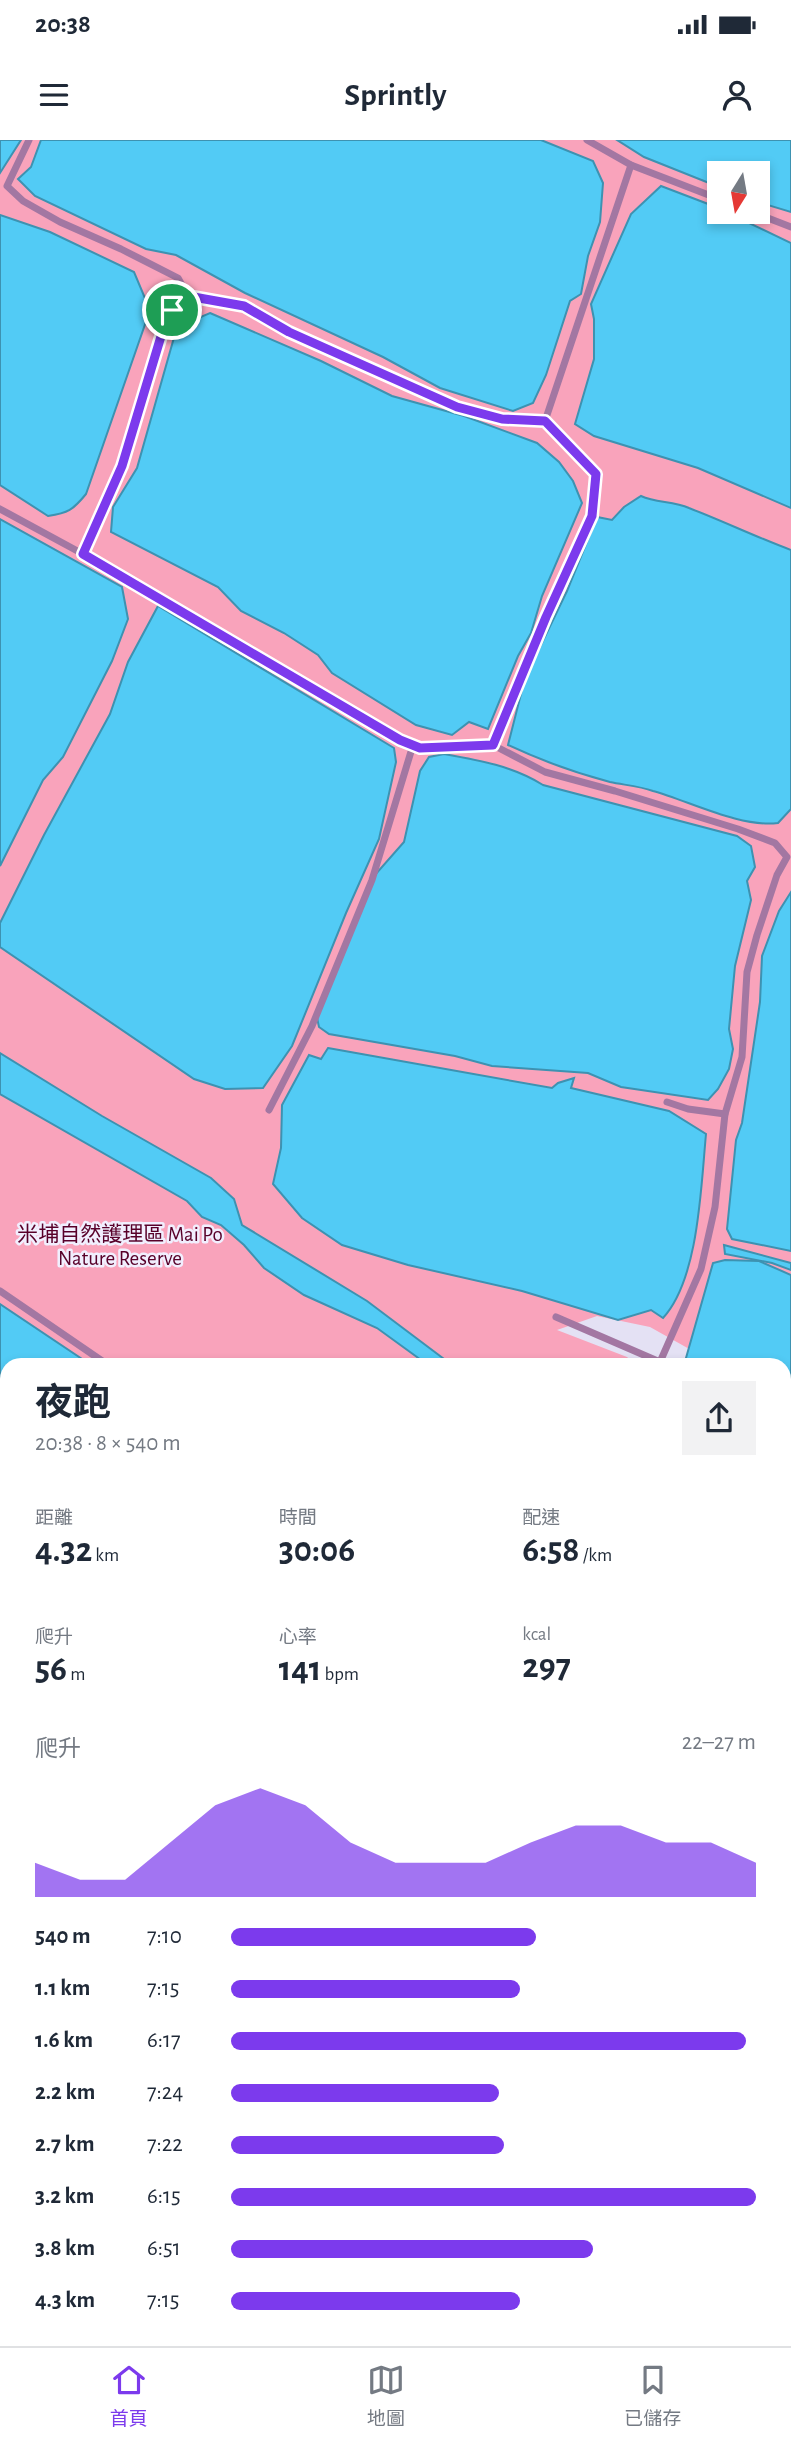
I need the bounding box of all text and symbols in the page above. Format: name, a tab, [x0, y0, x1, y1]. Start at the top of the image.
text: 20:38	[35, 11, 91, 37]
icon: menu	[35, 76, 73, 114]
icon: person	[718, 76, 756, 114]
text: Sprintly	[344, 79, 447, 111]
north arrow	[707, 161, 770, 224]
map controls	[707, 161, 770, 224]
pin	[142, 280, 202, 340]
icon: arrive	[153, 291, 191, 329]
park label: 米埔自然護理區 Mai Po Nature Reserve	[17, 1223, 223, 1269]
button: share	[682, 1381, 756, 1455]
text: 夜跑	[35, 1385, 111, 1423]
text: 20:38 · 8 × 540 m	[35, 1432, 181, 1455]
text: 距離	[35, 1509, 73, 1528]
text: 時間	[279, 1509, 317, 1528]
text: 配速	[522, 1509, 560, 1528]
text: 4.32	[35, 1533, 92, 1568]
text: 30:06	[279, 1533, 355, 1568]
text: 6:58	[522, 1533, 580, 1568]
text: km	[92, 1546, 119, 1565]
text: /km	[580, 1546, 612, 1565]
text: kcal	[522, 1625, 551, 1644]
text: 爬升	[35, 1628, 73, 1647]
text: 心率	[279, 1628, 317, 1647]
text: 297	[522, 1649, 571, 1684]
text: 56	[35, 1652, 67, 1687]
text: 141	[279, 1652, 321, 1687]
text: m	[67, 1665, 85, 1684]
text: bpm	[321, 1665, 359, 1684]
text: 22–27 m	[682, 1731, 756, 1754]
text: 爬升	[35, 1738, 81, 1761]
text: 540 m	[35, 1925, 91, 1948]
text: 7:10	[147, 1925, 182, 1948]
text: 1.1 km	[35, 1977, 90, 2000]
text: 7:15	[147, 1977, 179, 2000]
text: 1.6 km	[35, 2029, 93, 2052]
text: 6:17	[147, 2029, 181, 2052]
text: 2.2 km	[35, 2081, 95, 2104]
text: 7:24	[147, 2081, 183, 2104]
text: 2.7 km	[35, 2133, 94, 2156]
text: 7:22	[147, 2133, 183, 2156]
text: 3.2 km	[35, 2185, 94, 2208]
text: 6:15	[147, 2185, 181, 2208]
text: 3.8 km	[35, 2237, 95, 2260]
text: 6:51	[147, 2237, 181, 2260]
text: 4.3 km	[35, 2289, 95, 2312]
text: 7:15	[147, 2289, 179, 2312]
tab: 首頁	[110, 2361, 148, 2431]
tab: 地圖	[367, 2361, 405, 2431]
tab: 已儲存	[624, 2361, 681, 2431]

